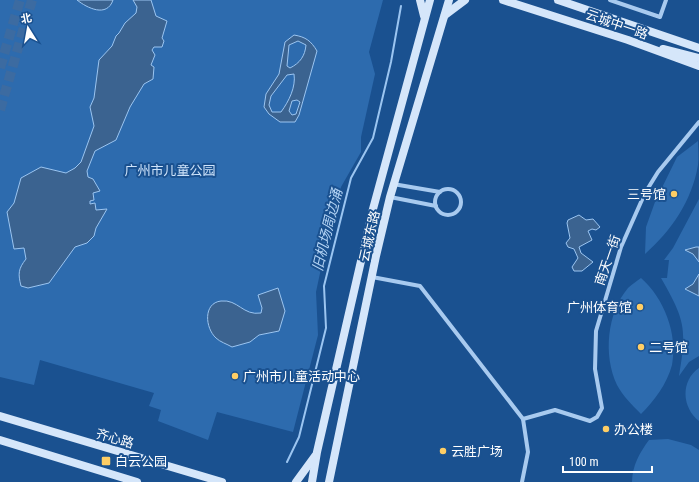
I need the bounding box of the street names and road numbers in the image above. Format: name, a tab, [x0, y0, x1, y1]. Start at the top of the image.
street label: 云城中一路	[584, 7, 650, 42]
street label: 云城东路	[356, 209, 383, 263]
street label: 南天一街	[592, 233, 623, 287]
street label: 齐心路	[94, 426, 136, 451]

